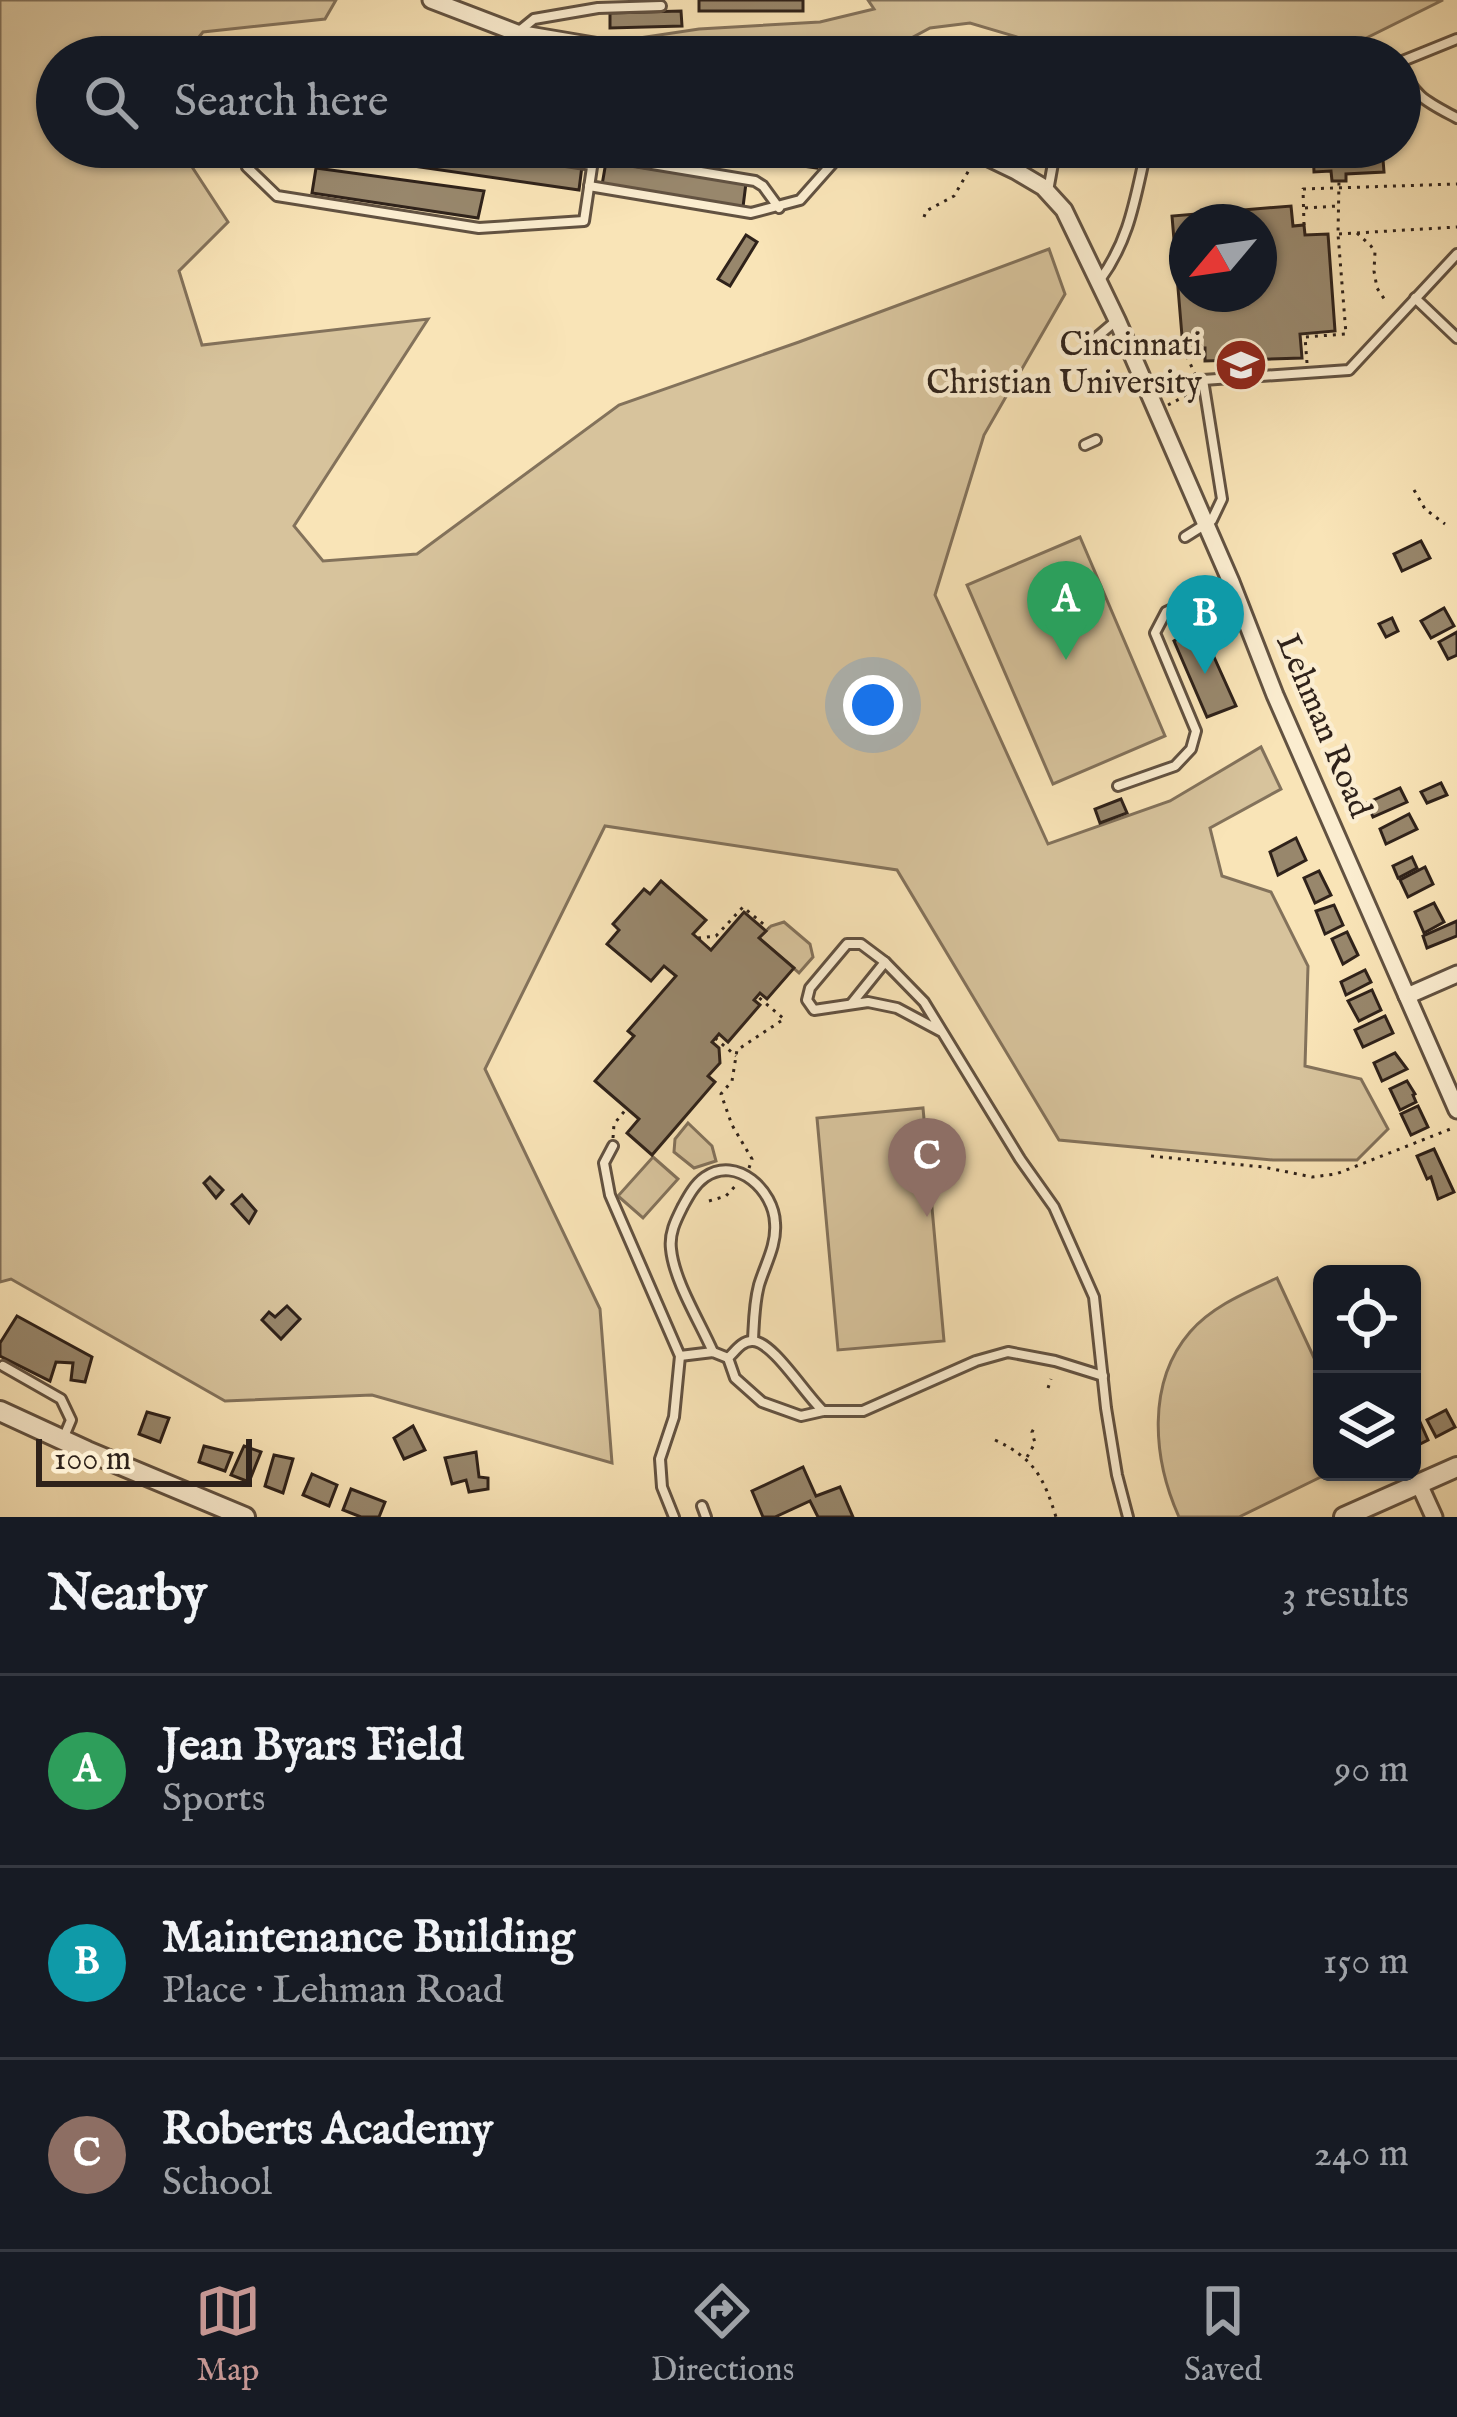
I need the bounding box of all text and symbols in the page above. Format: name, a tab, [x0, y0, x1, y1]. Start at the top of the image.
search box	[36, 36, 1421, 168]
icon: search	[78, 69, 144, 135]
text: Search here	[174, 74, 388, 131]
north arrow	[1169, 204, 1277, 312]
place label: Cincinnati Christian University	[926, 325, 1203, 405]
school or university icon: Cincinnati Christian University	[1213, 337, 1269, 393]
pin: A	[1027, 561, 1105, 660]
pin: B	[1166, 575, 1244, 674]
street label: Lehman Road	[1265, 628, 1381, 825]
your location	[843, 675, 903, 735]
pin: C	[888, 1118, 966, 1217]
map controls	[1313, 1265, 1421, 1481]
button: locate	[1313, 1265, 1421, 1373]
button: layers	[1313, 1373, 1421, 1481]
scale bar	[36, 1433, 252, 1486]
text: 100 m	[54, 1439, 131, 1481]
text: Nearby	[48, 1563, 207, 1628]
text: 3 results	[1282, 1571, 1409, 1620]
text: Jean Byars Field	[162, 1718, 464, 1775]
text: A	[74, 1746, 100, 1795]
text: 90 m	[1334, 1746, 1409, 1795]
text: Sports	[162, 1775, 265, 1824]
text: Maintenance Building	[162, 1910, 575, 1967]
text: B	[74, 1938, 100, 1987]
text: 150 m	[1323, 1938, 1409, 1987]
text: Place · Lehman Road	[162, 1967, 503, 2016]
text: Roberts Academy	[162, 2102, 493, 2159]
text: C	[73, 2130, 101, 2179]
text: 240 m	[1314, 2130, 1409, 2179]
text: School	[162, 2159, 272, 2208]
tab: Map	[195, 2278, 261, 2392]
tab: Directions	[651, 2278, 794, 2392]
tab: Saved	[1184, 2278, 1262, 2392]

